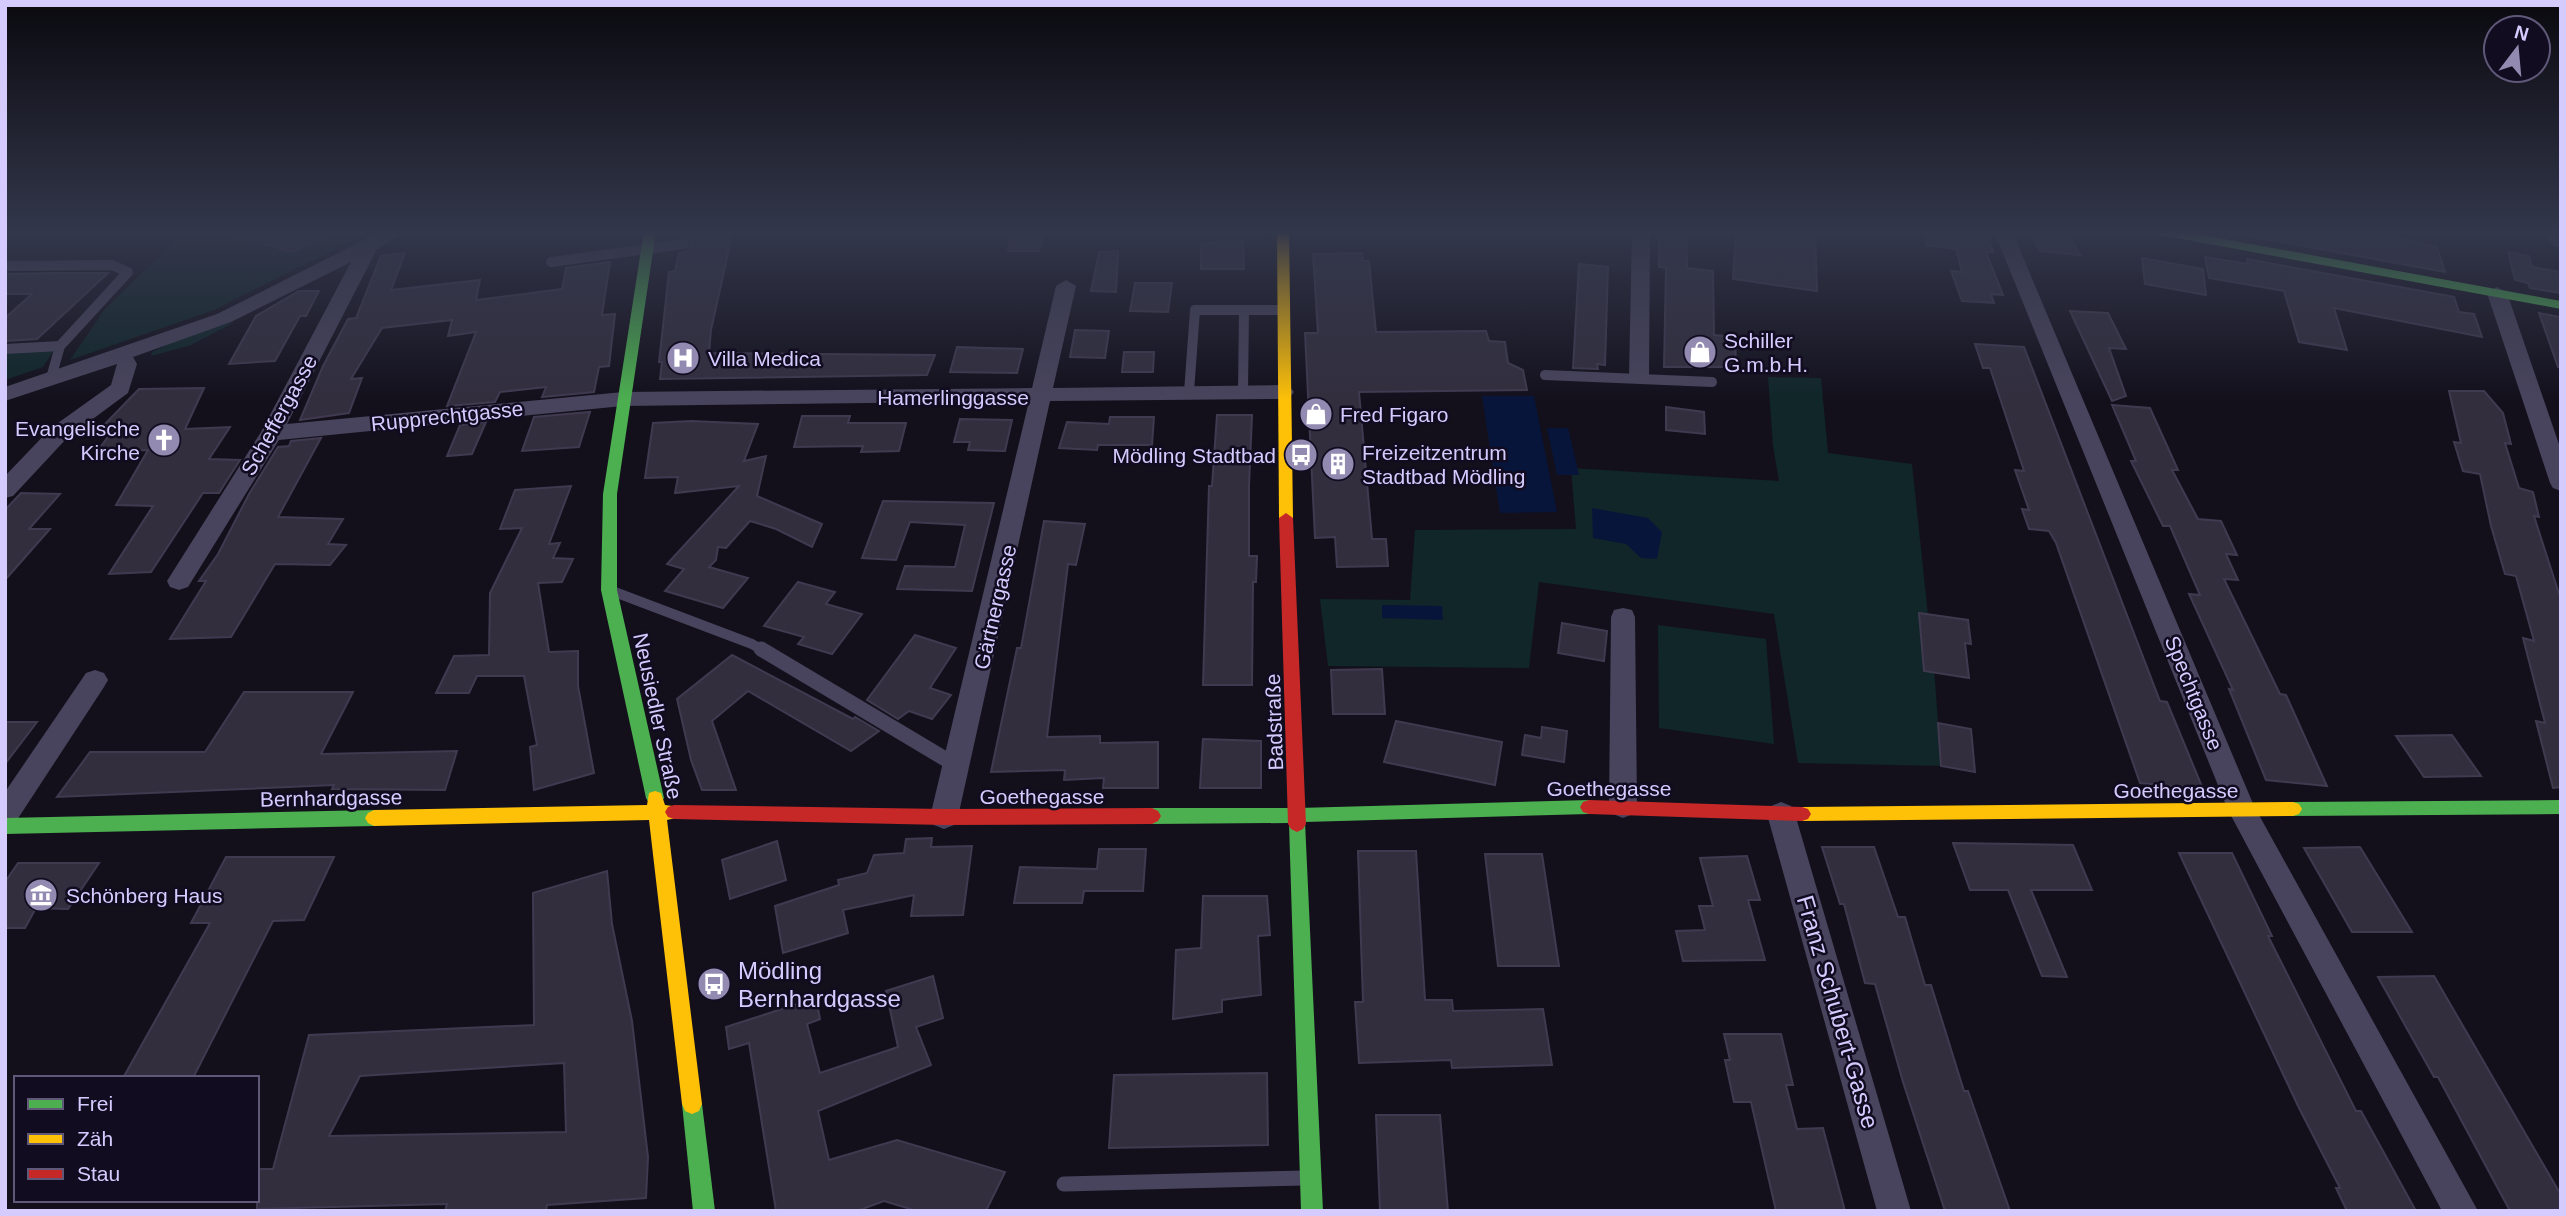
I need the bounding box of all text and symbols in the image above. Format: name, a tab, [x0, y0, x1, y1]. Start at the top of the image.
north arrow	[2482, 14, 2552, 84]
text: N	[2512, 21, 2531, 45]
place label: Schiller G.m.b.H.	[1724, 329, 1808, 376]
shop icon: Schiller G.m.b.H.	[1681, 333, 1719, 371]
hospital icon: Villa Medica	[664, 339, 702, 377]
place label: Villa Medica	[708, 347, 821, 370]
street label: Scheffergasse	[236, 351, 322, 479]
street label: Hamerlinggasse	[877, 386, 1029, 409]
shop icon: Fred Figaro	[1297, 395, 1335, 433]
street label: Rupprechtgasse	[370, 397, 524, 435]
place label: Fred Figaro	[1340, 403, 1449, 426]
place label: Evangelische Kirche	[15, 417, 140, 464]
church icon: Evangelische Kirche	[145, 421, 183, 459]
bus stop icon: Mödling Stadtbad	[1282, 436, 1320, 474]
place label: Freizeitzentrum Stadtbad Mödling	[1362, 441, 1525, 488]
place label: Mödling Stadtbad	[1113, 444, 1276, 467]
building icon: Freizeitzentrum Stadtbad Mödling	[1319, 445, 1357, 483]
street label: Gärtnergasse	[969, 542, 1021, 672]
street label: Neusiedler Straße	[629, 631, 687, 801]
street label: Spechtgasse	[2161, 632, 2227, 754]
street label: Badstraße	[1261, 673, 1287, 771]
street label: Goethegasse	[1547, 777, 1671, 800]
street label: Goethegasse	[2114, 779, 2238, 802]
street label: Bernhardgasse	[260, 785, 402, 811]
street label: Goethegasse	[980, 785, 1104, 808]
museum icon: Schönberg Haus	[22, 876, 60, 914]
place label: Schönberg Haus	[66, 884, 222, 907]
street label: Franz Schubert-Gasse	[1792, 892, 1884, 1132]
place label: Mödling Bernhardgasse	[738, 957, 901, 1012]
bus stop icon: Mödling Bernhardgasse	[695, 965, 733, 1003]
legend	[14, 1076, 259, 1202]
text: Frei	[77, 1092, 113, 1115]
text: Zäh	[77, 1127, 113, 1150]
text: Stau	[77, 1162, 120, 1185]

